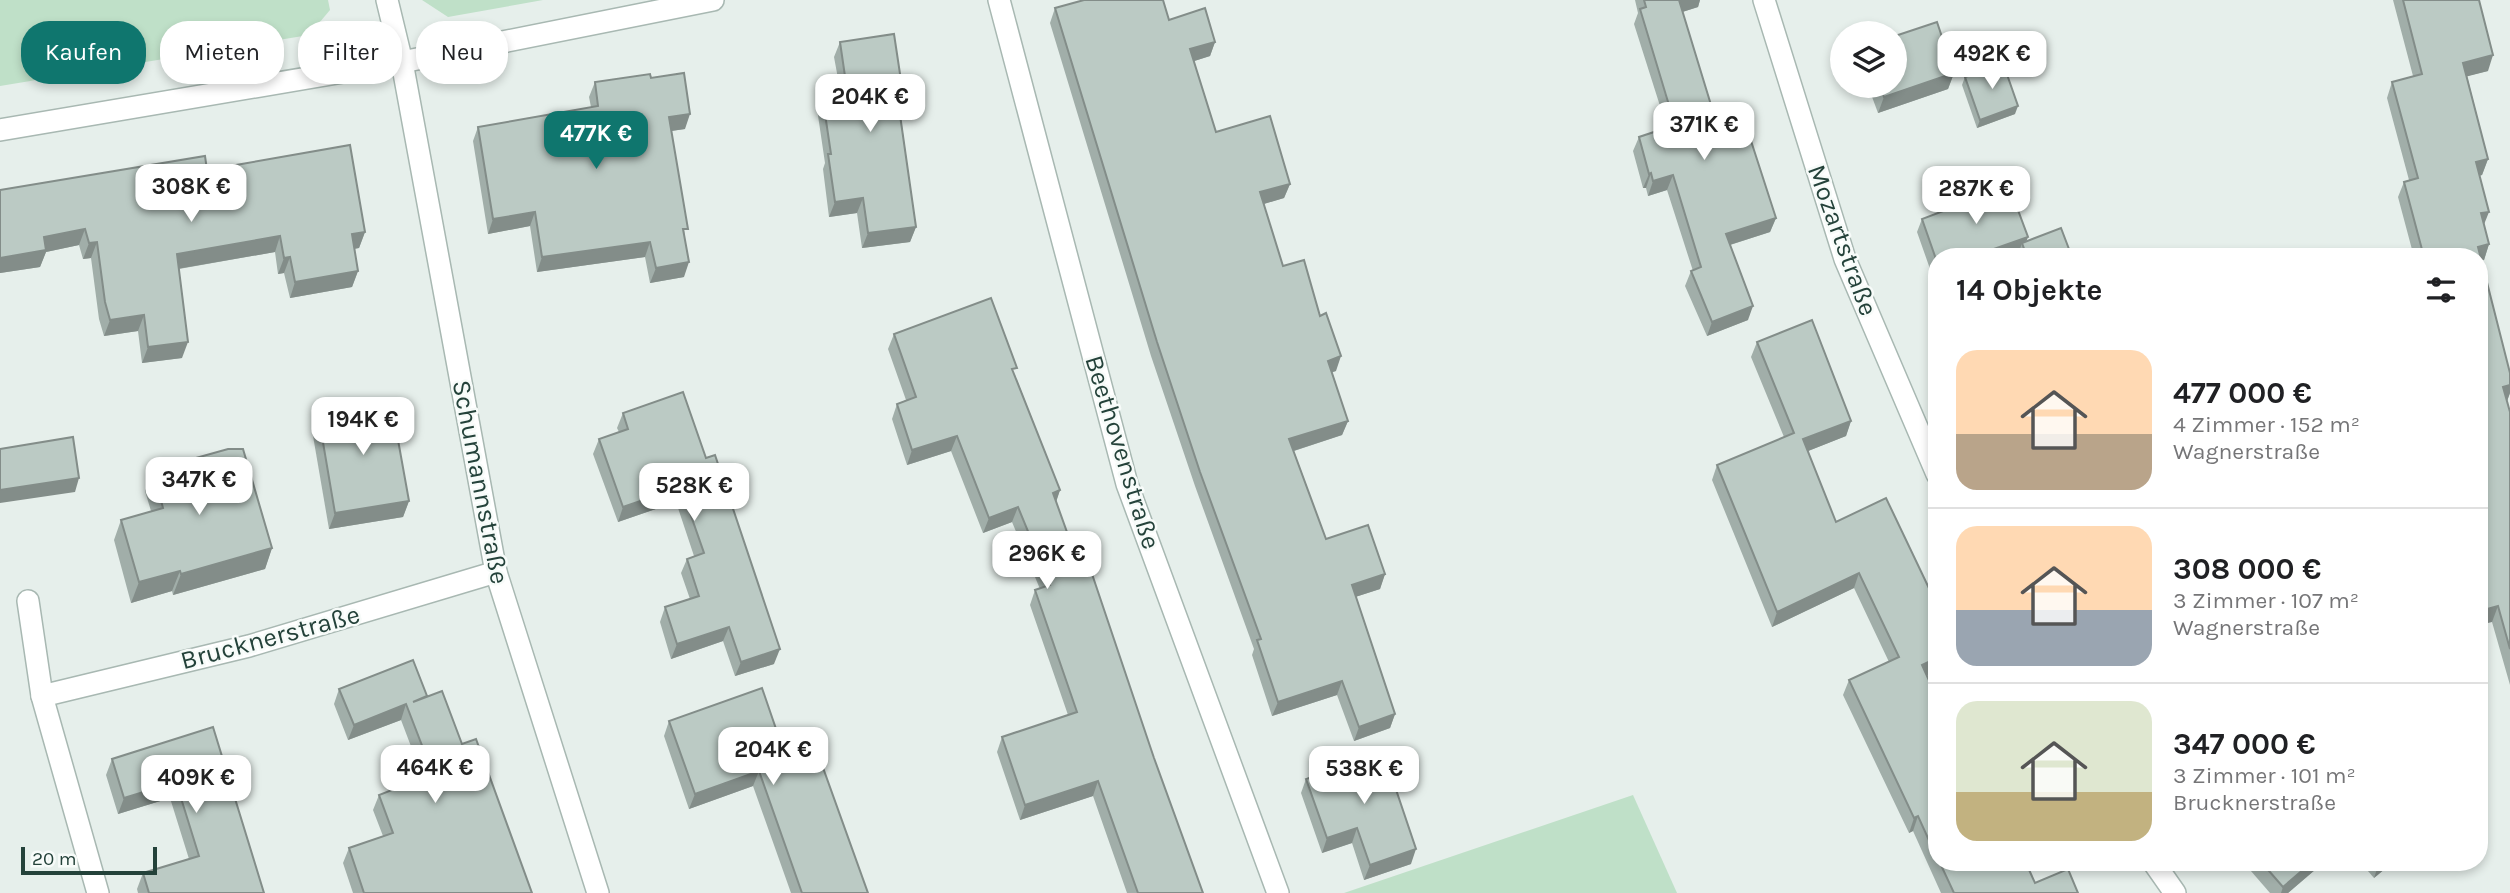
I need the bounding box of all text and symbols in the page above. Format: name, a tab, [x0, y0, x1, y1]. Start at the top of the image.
chip: Kaufen	[21, 21, 146, 84]
chip: Mieten	[160, 21, 284, 84]
chip: Filter	[298, 21, 402, 84]
chip: Neu	[416, 21, 508, 84]
map controls	[1830, 21, 1907, 98]
button: layers	[1830, 21, 1907, 98]
pin: 492K €	[1935, 32, 2049, 91]
text: 492K €	[1953, 40, 2031, 67]
pin: 204K €	[813, 74, 927, 134]
text: 204K €	[831, 83, 909, 110]
pin: 371K €	[1647, 102, 1761, 162]
pin: 477K €	[539, 111, 653, 171]
text: 371K €	[1669, 111, 1739, 138]
text: 477K €	[560, 120, 632, 147]
street label: Mozartstraße	[1801, 160, 1884, 320]
pin: 308K €	[134, 164, 248, 224]
pin: 287K €	[1919, 166, 2033, 226]
text: 308K €	[151, 173, 231, 200]
text: 287K €	[1938, 175, 2014, 202]
icon: filters	[2422, 271, 2460, 309]
text: 14 Objekte	[1956, 272, 2102, 308]
street label: Beethovenstraße	[1078, 351, 1167, 553]
text: 477 000 €	[2173, 375, 2312, 411]
street label: Schumannstraße	[446, 378, 515, 587]
icon: home	[2012, 378, 2096, 462]
pin: 194K €	[306, 398, 420, 457]
text: 194K €	[327, 406, 399, 433]
text: 4 Zimmer · 152 m²	[2173, 411, 2360, 438]
text: Wagnerstraße	[2173, 438, 2320, 465]
pin: 347K €	[142, 458, 256, 517]
pin: 528K €	[637, 463, 751, 523]
text: 347K €	[162, 466, 236, 493]
text: 528K €	[655, 472, 733, 499]
pin: 296K €	[990, 532, 1104, 591]
text: 296K €	[1008, 540, 1086, 567]
text: 308 000 €	[2173, 551, 2321, 587]
icon: home	[2012, 554, 2096, 638]
text: 3 Zimmer · 107 m²	[2173, 587, 2359, 614]
street label: Brucknerstraße	[177, 599, 363, 676]
text: Wagnerstraße	[2173, 614, 2320, 641]
text: 347 000 €	[2173, 726, 2316, 762]
pin: 204K €	[716, 728, 830, 787]
icon: home	[2012, 729, 2096, 813]
text: 204K €	[734, 736, 812, 763]
pin: 464K €	[378, 746, 492, 805]
pin: 538K €	[1307, 746, 1421, 806]
text: 464K €	[397, 754, 473, 781]
text: 538K €	[1325, 755, 1403, 782]
pin: 409K €	[139, 756, 253, 815]
text: 3 Zimmer · 101 m²	[2173, 762, 2356, 789]
text: 409K €	[157, 764, 235, 791]
text: Brucknerstraße	[2173, 789, 2336, 816]
scale bar	[21, 844, 158, 876]
text: 20 m	[32, 848, 77, 870]

